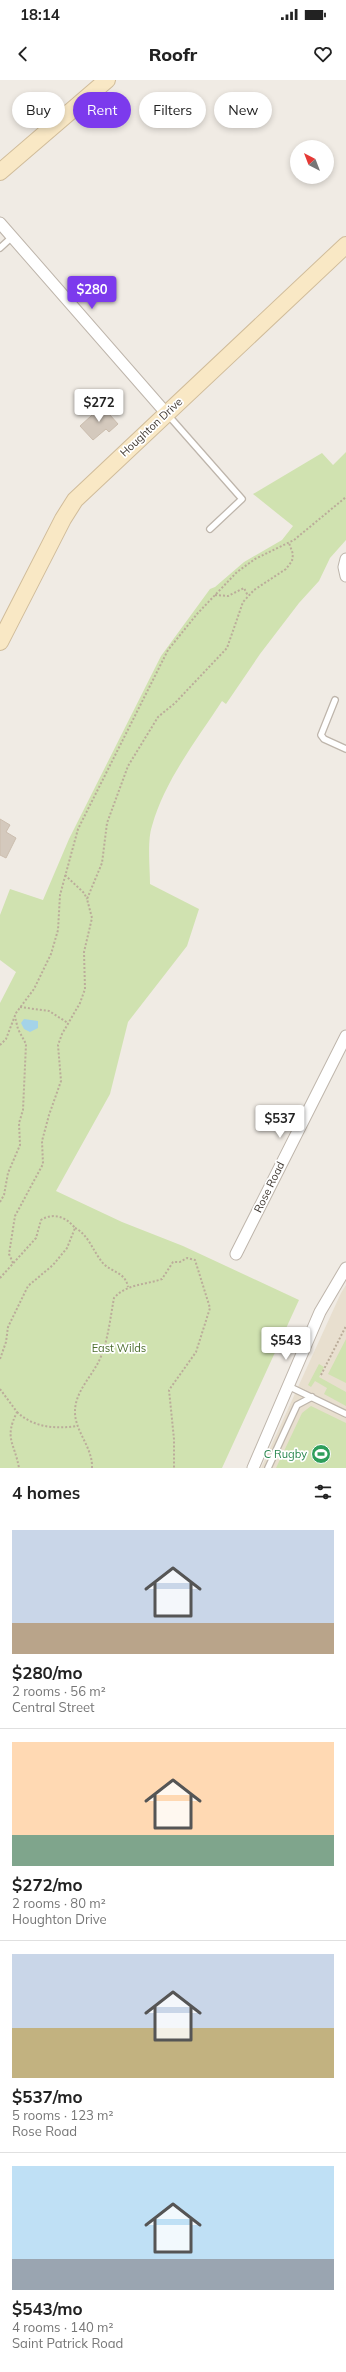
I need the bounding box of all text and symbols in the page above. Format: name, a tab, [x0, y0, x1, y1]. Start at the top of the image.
text: 18:14	[20, 5, 60, 24]
icon: back	[12, 43, 34, 65]
text: Roofr	[149, 43, 197, 66]
icon: heart	[312, 43, 334, 65]
chip: Buy	[12, 92, 65, 128]
chip: Rent	[73, 92, 131, 128]
chip: Filters	[139, 92, 206, 128]
chip: New	[214, 92, 272, 128]
north arrow	[290, 140, 334, 184]
map controls	[290, 140, 334, 184]
pin: $280	[68, 276, 116, 310]
text: $280	[76, 281, 108, 297]
pin: $272	[75, 389, 123, 423]
text: $272	[83, 394, 115, 410]
street label: Houghton Drive	[117, 395, 185, 459]
pin: $537	[256, 1105, 304, 1139]
text: $537	[264, 1110, 296, 1126]
street label: Rose Road	[251, 1159, 287, 1215]
pin: $543	[262, 1327, 310, 1361]
text: $543	[270, 1332, 302, 1348]
park label: East Wilds	[92, 1341, 146, 1355]
sports icon: C Rugby	[310, 1443, 332, 1465]
place label: C Rugby	[264, 1447, 307, 1461]
icon: filters	[312, 1481, 334, 1503]
text: 4 homes	[12, 1482, 80, 1503]
icon: home	[137, 1556, 209, 1628]
text: $280/mo	[12, 1662, 83, 1683]
text: 2 rooms · 56 m²	[12, 1683, 106, 1699]
text: Central Street	[12, 1699, 95, 1715]
icon: home	[137, 1768, 209, 1840]
text: $272/mo	[12, 1874, 83, 1895]
text: 2 rooms · 80 m²	[12, 1895, 106, 1911]
text: Houghton Drive	[12, 1911, 107, 1927]
icon: home	[137, 1980, 209, 2052]
text: $537/mo	[12, 2086, 83, 2107]
text: 5 rooms · 123 m²	[12, 2107, 113, 2123]
text: Rose Road	[12, 2123, 77, 2139]
icon: home	[137, 2192, 209, 2264]
text: $543/mo	[12, 2298, 83, 2319]
text: 4 rooms · 140 m²	[12, 2319, 113, 2335]
text: Saint Patrick Road	[12, 2335, 123, 2351]

